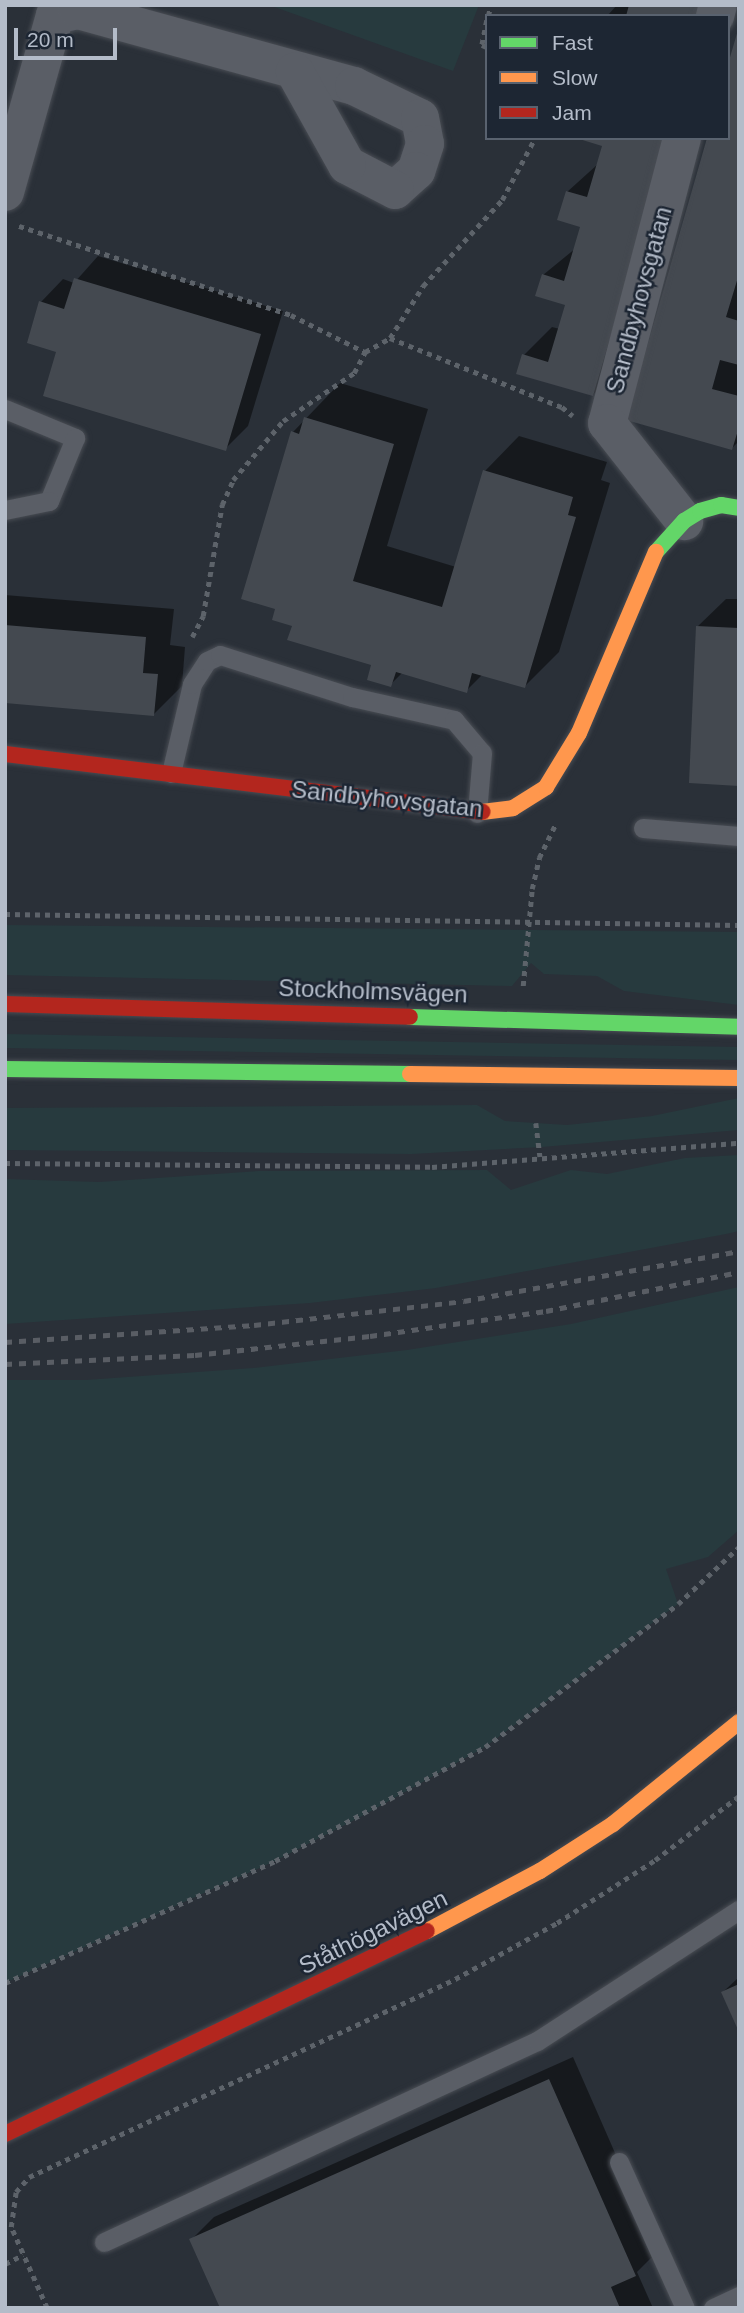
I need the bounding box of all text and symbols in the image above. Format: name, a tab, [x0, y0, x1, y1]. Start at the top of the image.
scale bar	[18, 14, 121, 58]
legend	[485, 14, 730, 140]
text: 20 m	[27, 28, 74, 51]
text: Fast	[552, 31, 593, 54]
text: Slow	[552, 66, 598, 89]
text: Jam	[552, 101, 592, 124]
street label: Sandbyhovsgatan	[600, 203, 678, 397]
street label: Sandbyhovsgatan	[290, 775, 484, 823]
street label: Stockholmsvägen	[278, 973, 468, 1009]
street label: Ståthögavägen	[294, 1884, 452, 1980]

